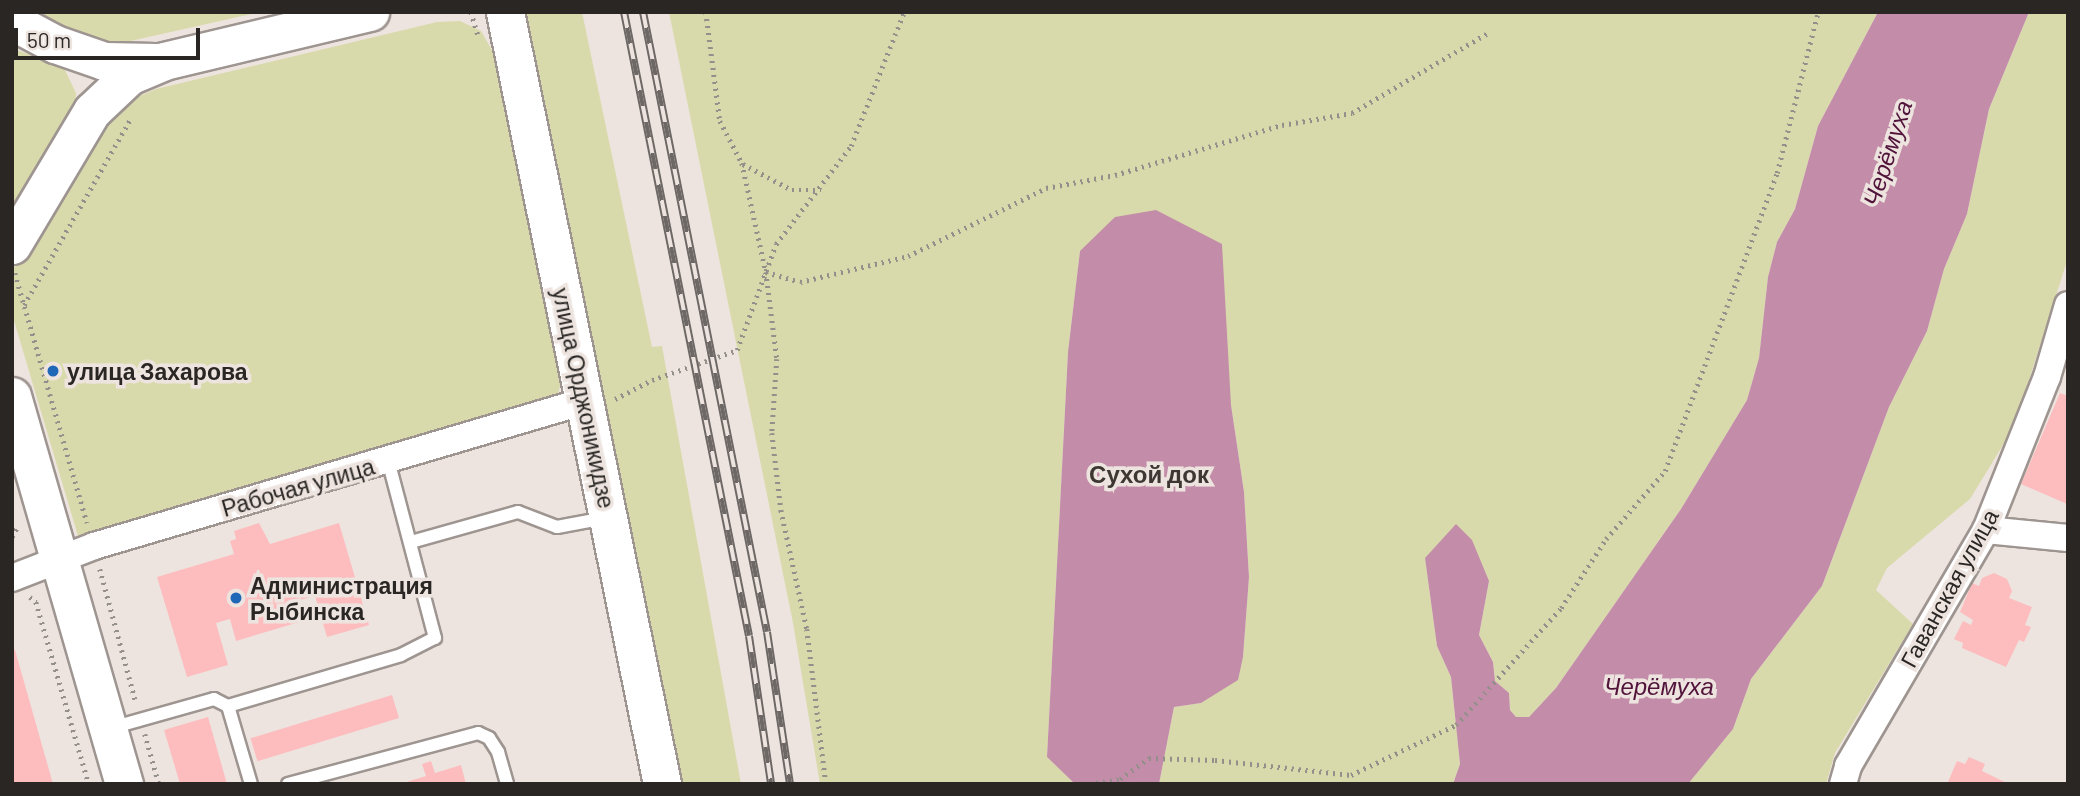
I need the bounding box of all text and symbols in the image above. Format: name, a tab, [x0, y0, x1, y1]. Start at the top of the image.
scale bar	[18, 14, 203, 58]
text: 50 m	[27, 27, 71, 52]
water label: Черёмуха	[1856, 96, 1918, 210]
street label: улица Орджоникидзе	[547, 285, 621, 511]
place label: улица Захарова	[67, 357, 248, 385]
marker: улица Захарова	[45, 363, 61, 379]
street label: Рабочая улица	[218, 452, 378, 522]
district label: Сухой док	[1089, 460, 1209, 488]
street label: Гаванская улица	[1894, 504, 2004, 672]
place label: Администрация Рыбинска	[250, 571, 433, 625]
marker: Администрация Рыбинска	[228, 590, 244, 606]
water label: Черёмуха	[1604, 672, 1714, 700]

